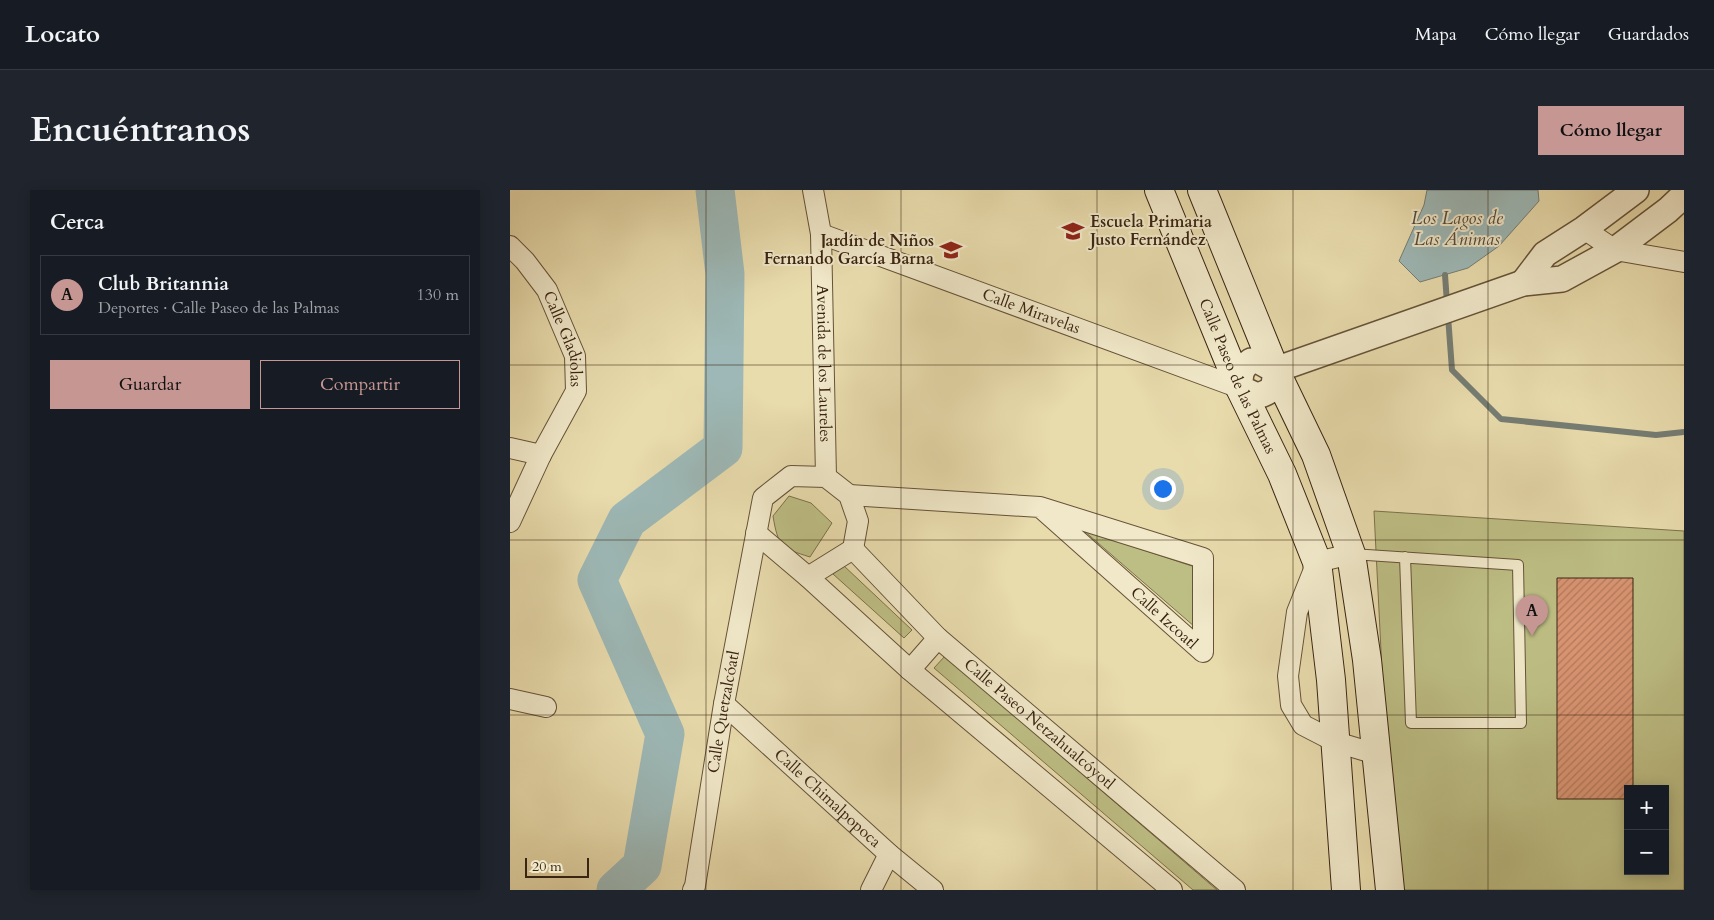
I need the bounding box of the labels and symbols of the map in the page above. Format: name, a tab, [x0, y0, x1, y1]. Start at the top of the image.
water label: Los Lagos de Las Ánimas	[1411, 206, 1504, 252]
place label: Escuela Primaria Justo Fernández	[1088, 211, 1212, 251]
school or university icon: Escuela Primaria Justo Fernández	[1060, 218, 1086, 244]
place label: Jardín de Niños Fernando García Barna	[764, 230, 934, 270]
school or university icon: Jardín de Niños Fernando García Barna	[938, 237, 964, 263]
street label: Calle Miravelas	[979, 283, 1083, 339]
street label: Avenida de los Laureles	[811, 284, 836, 442]
street label: Calle Gladiolas	[538, 288, 587, 387]
street label: Calle Paseo de las Palmas	[1194, 295, 1281, 458]
your location	[1150, 476, 1176, 502]
street label: Calle Izcoatl	[1126, 582, 1202, 654]
pin: A	[1516, 595, 1548, 636]
street label: Calle Quetzalcóatl	[702, 649, 745, 775]
street label: Calle Paseo Netzahualcóyotl	[959, 654, 1120, 794]
street label: Calle Chimalpopoca	[769, 744, 886, 853]
scale bar	[525, 855, 589, 878]

